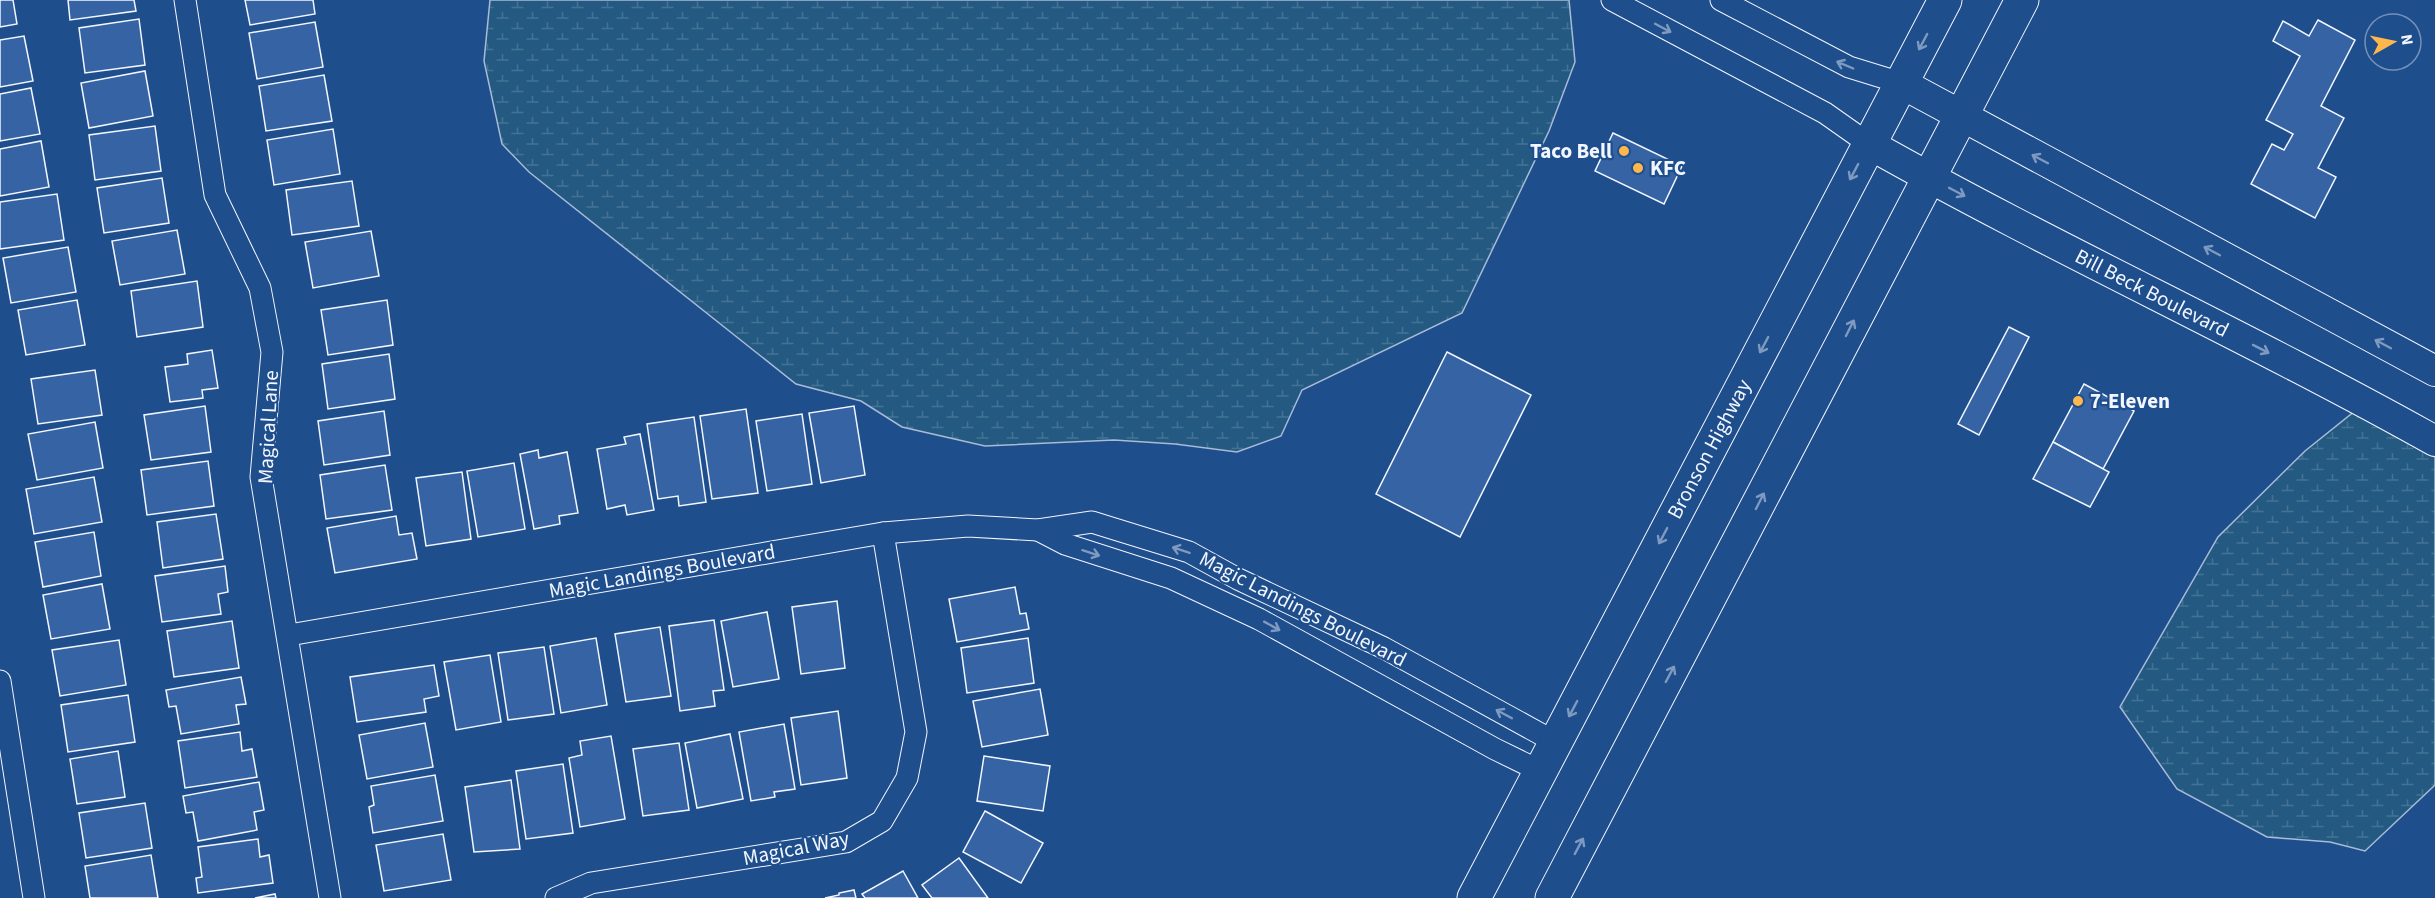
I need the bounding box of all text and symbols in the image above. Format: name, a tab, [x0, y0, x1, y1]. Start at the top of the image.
north arrow	[2363, 12, 2423, 72]
one-way arrow	[1654, 22, 1671, 34]
one-way arrow	[1917, 32, 1928, 50]
text: N	[2395, 33, 2419, 47]
one-way arrow	[1836, 59, 1855, 70]
place label: Taco Bell	[1530, 136, 1612, 166]
marker: Taco Bell	[1617, 144, 1631, 158]
place label: KFC	[1650, 153, 1686, 183]
one-way arrow	[2032, 153, 2049, 165]
marker: KFC	[1631, 161, 1645, 175]
one-way arrow	[1848, 163, 1860, 180]
one-way arrow	[1948, 186, 1965, 198]
street label: Bill Beck Boulevard	[2070, 241, 2234, 345]
one-way arrow	[2203, 245, 2221, 256]
one-way arrow	[1845, 319, 1856, 337]
one-way arrow	[1757, 336, 1769, 354]
one-way arrow	[2375, 337, 2393, 349]
one-way arrow	[2252, 343, 2270, 355]
street label: Magical Lane	[250, 369, 286, 485]
street label: Bronson Highway	[1660, 374, 1759, 524]
place label: 7-Eleven	[2090, 386, 2170, 416]
marker: 7-Eleven	[2071, 394, 2085, 408]
one-way arrow	[1755, 492, 1767, 510]
one-way arrow	[1657, 527, 1669, 544]
street label: Magic Landings Boulevard	[546, 536, 778, 606]
one-way arrow	[1172, 543, 1191, 554]
street label: Magic Landings Boulevard	[1194, 544, 1412, 674]
one-way arrow	[1081, 548, 1100, 559]
one-way arrow	[1262, 621, 1280, 632]
one-way arrow	[1665, 665, 1676, 683]
one-way arrow	[1567, 700, 1579, 717]
one-way arrow	[1496, 708, 1513, 720]
street label: Magical Way	[740, 823, 852, 873]
one-way arrow	[1574, 838, 1585, 856]

